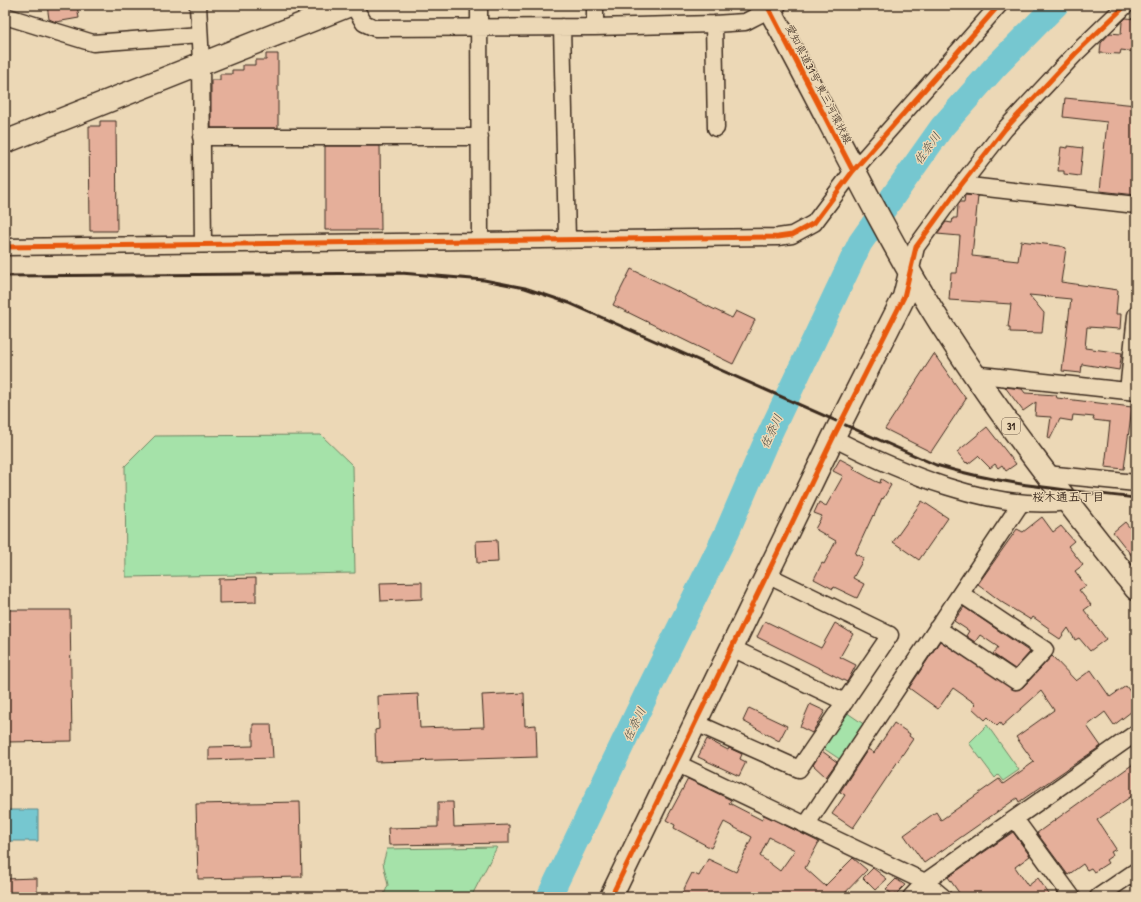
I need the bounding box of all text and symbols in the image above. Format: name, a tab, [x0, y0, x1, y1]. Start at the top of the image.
street label: 愛知県道31号 東三河環状線	[783, 22, 855, 146]
water label: 佐奈川	[910, 128, 944, 168]
water label: 佐奈川	[756, 411, 786, 451]
road number: 31	[1002, 418, 1020, 434]
district label: 桜木通五丁目	[1032, 488, 1104, 505]
water label: 佐奈川	[618, 704, 650, 744]

